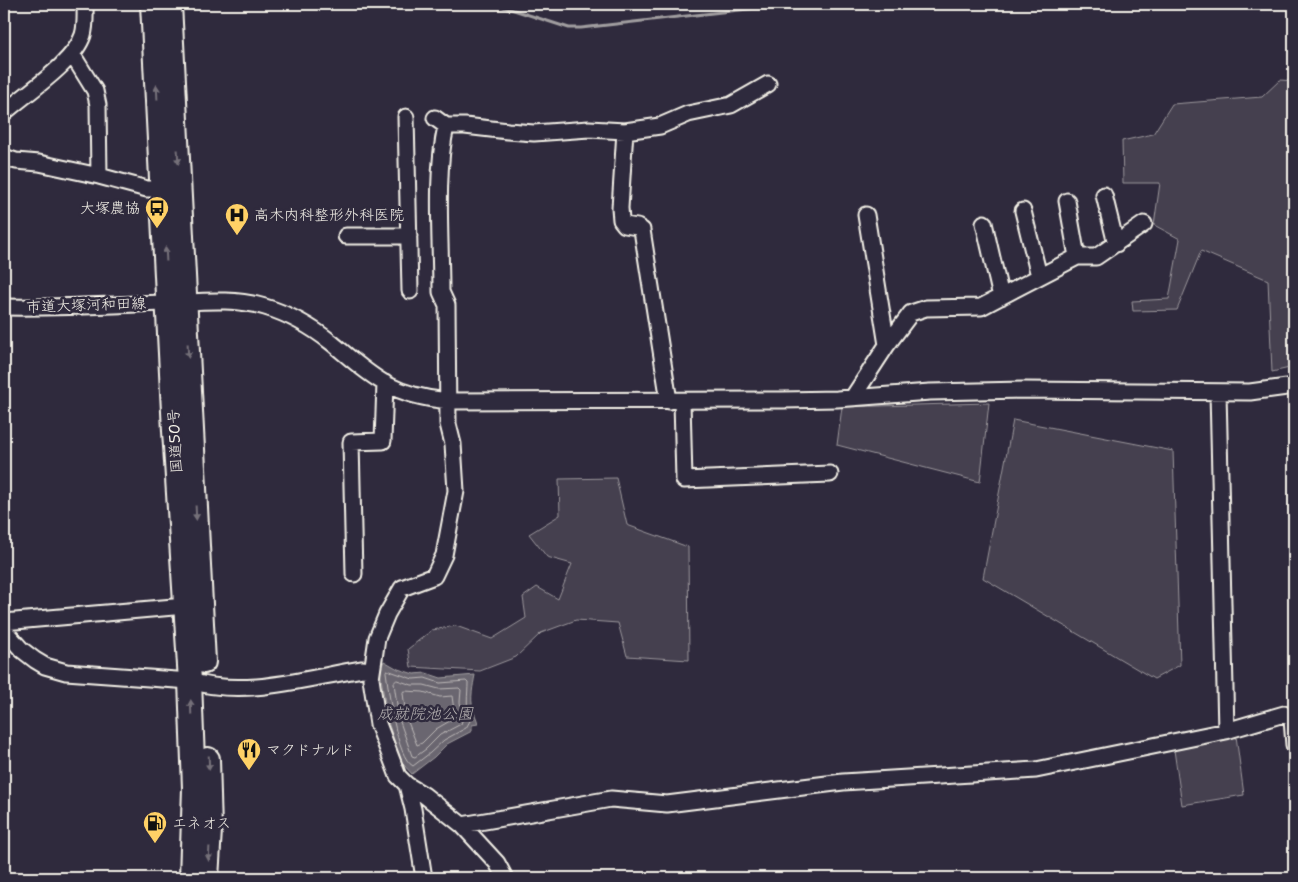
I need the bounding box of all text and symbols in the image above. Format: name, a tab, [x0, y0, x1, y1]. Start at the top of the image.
one-way arrow	[152, 84, 160, 100]
one-way arrow	[175, 150, 183, 166]
bus stop icon: 大塚農協	[144, 195, 170, 229]
place label: 大塚農協	[80, 198, 140, 218]
hospital icon: 高木内科整形外科医院	[224, 202, 250, 236]
place label: 高木内科整形外科医院	[254, 205, 404, 225]
one-way arrow	[161, 246, 169, 262]
street label: 市道大塚河和田線	[26, 293, 146, 317]
one-way arrow	[184, 343, 192, 359]
street label: 国道50号	[163, 408, 187, 474]
one-way arrow	[193, 505, 201, 521]
one-way arrow	[186, 699, 194, 715]
water label: 成就院池公園	[377, 703, 474, 724]
restaurant icon: マクドナルド	[236, 737, 262, 771]
place label: マクドナルド	[266, 740, 355, 760]
one-way arrow	[205, 755, 213, 771]
fuel station icon: エネオス	[142, 810, 168, 844]
place label: エネオス	[172, 813, 231, 833]
one-way arrow	[204, 847, 212, 863]

